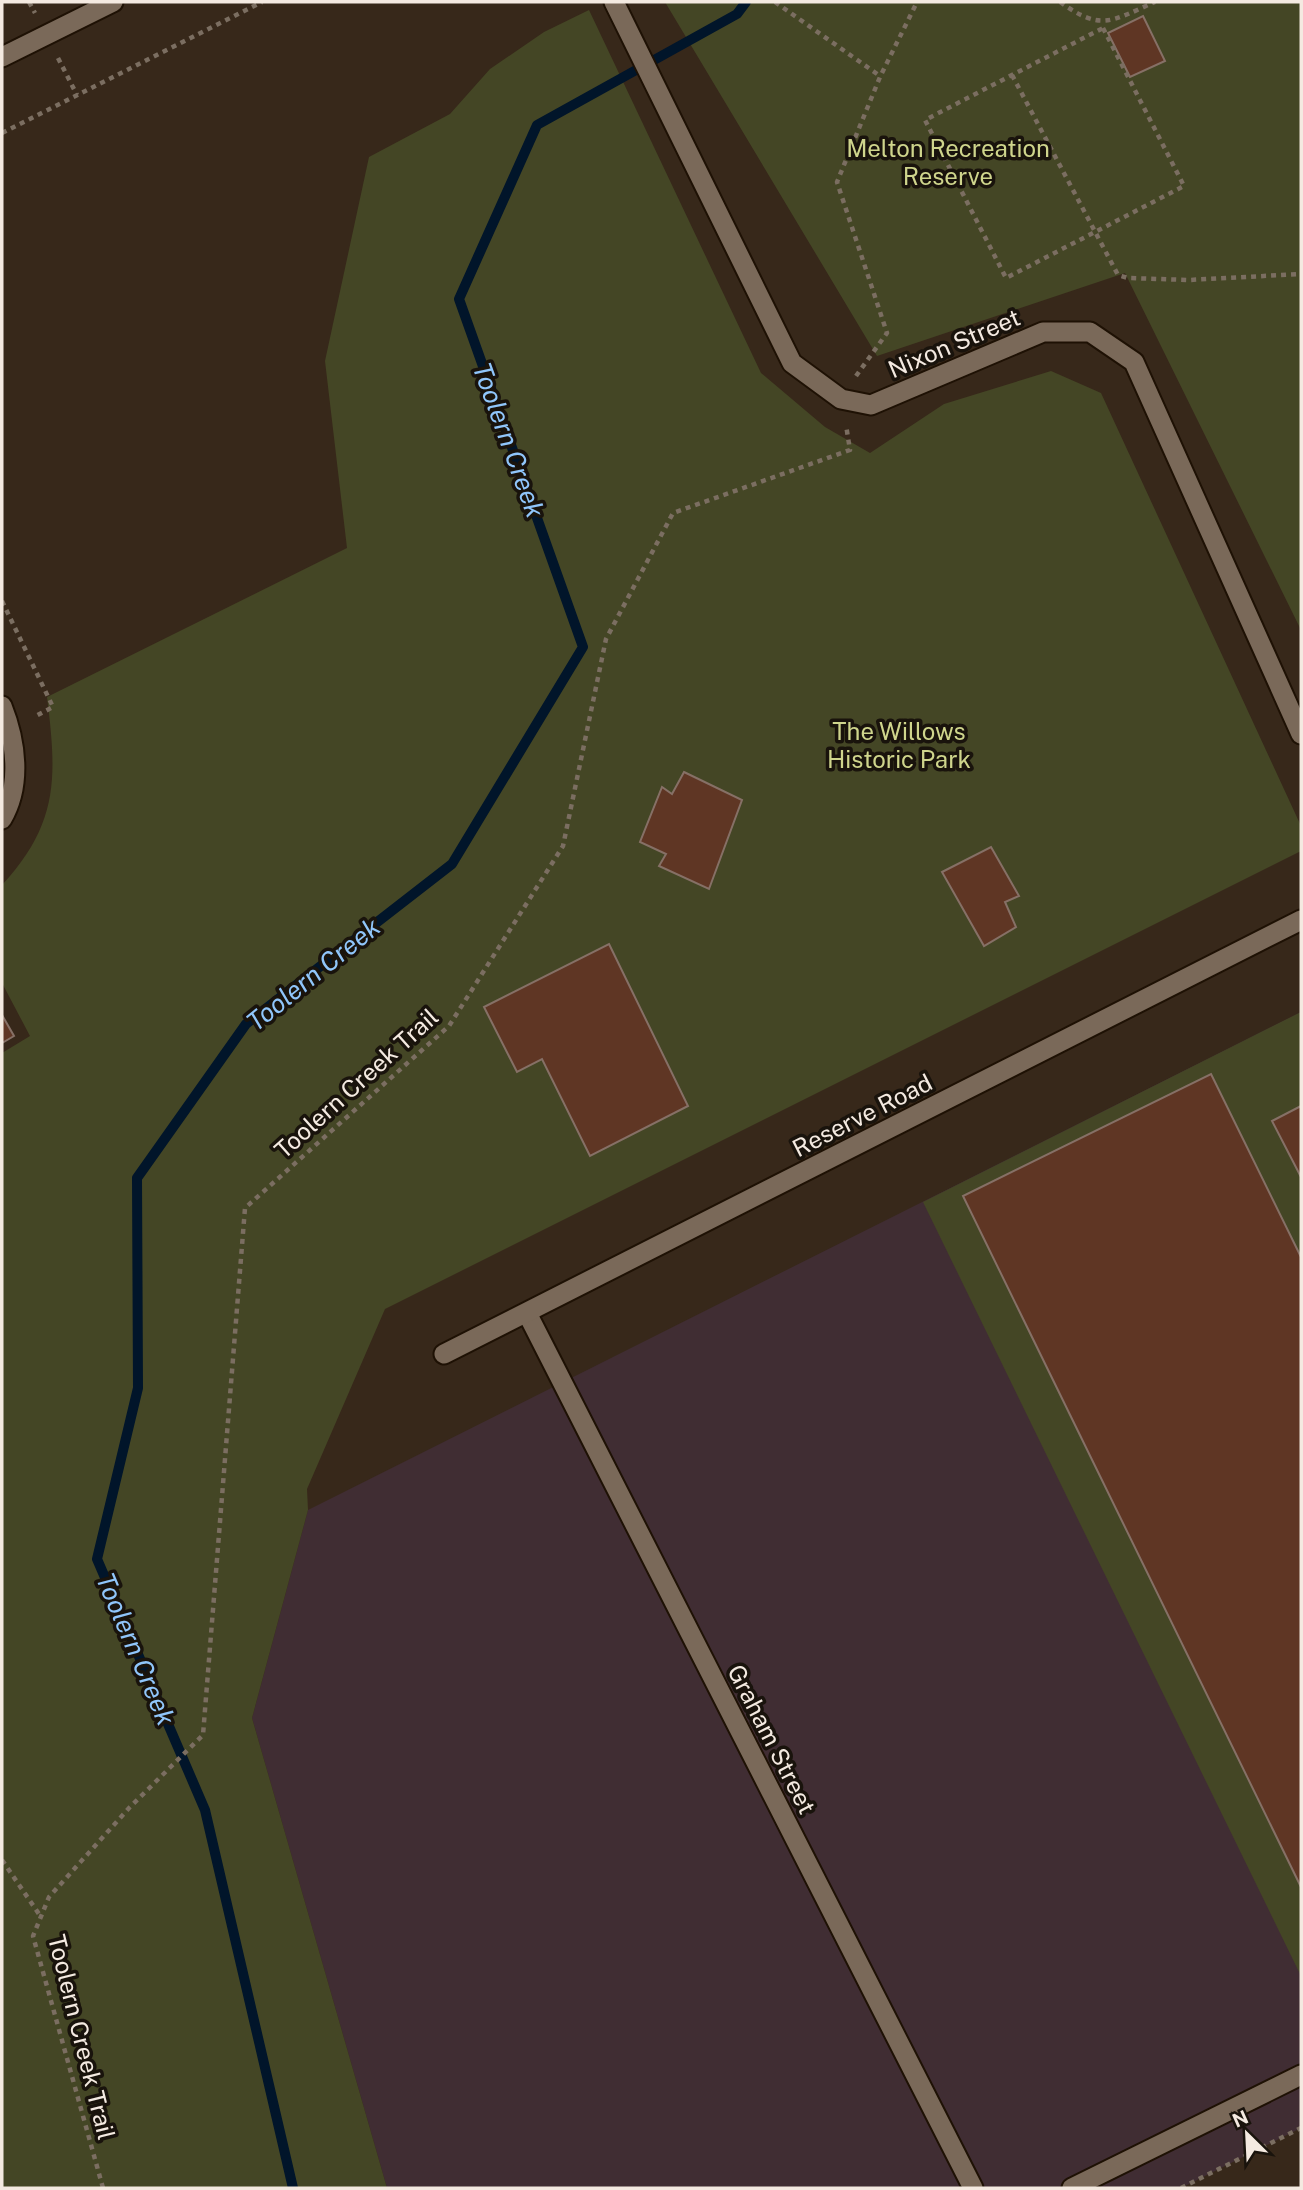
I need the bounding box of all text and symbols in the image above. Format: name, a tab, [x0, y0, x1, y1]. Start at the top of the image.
park label: Melton Recreation Reserve	[846, 134, 1050, 190]
street label: Nixon Street	[884, 303, 1024, 383]
water label: Toolern Creek	[467, 358, 551, 522]
park label: The Willows Historic Park	[827, 717, 971, 773]
water label: Toolern Creek	[240, 911, 386, 1037]
street label: Toolern Creek Trail	[268, 1002, 444, 1164]
street label: Reserve Road	[788, 1068, 936, 1162]
water label: Toolern Creek	[90, 1568, 182, 1730]
street label: Graham Street	[722, 1660, 822, 1818]
street label: Toolern Creek Trail	[43, 1932, 121, 2142]
north arrow	[1212, 2099, 1282, 2169]
text: N	[1229, 2105, 1251, 2132]

